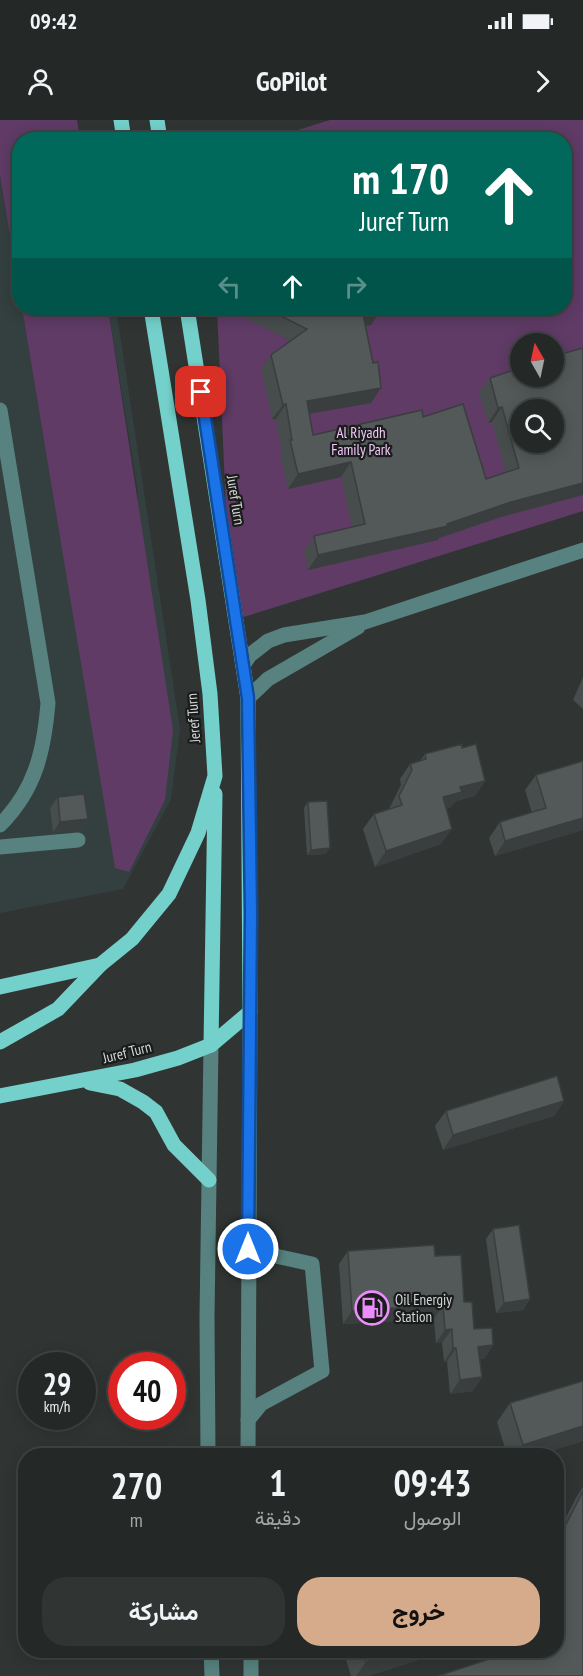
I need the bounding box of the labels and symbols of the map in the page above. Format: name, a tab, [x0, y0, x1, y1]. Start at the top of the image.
north arrow	[510, 333, 564, 387]
pin	[175, 366, 226, 417]
park label: Al Riyadh Family Park	[331, 423, 391, 459]
street label: Juref Turn	[223, 473, 249, 526]
street label: Jeref Turn	[182, 693, 204, 744]
street label: Juref Turn	[100, 1037, 153, 1067]
position arrow	[216, 1217, 280, 1281]
fuel station icon: Oil Energiy Station	[354, 1290, 390, 1326]
place label: Oil Energiy Station	[395, 1290, 452, 1326]
speed limit sign: 40	[108, 1352, 186, 1430]

